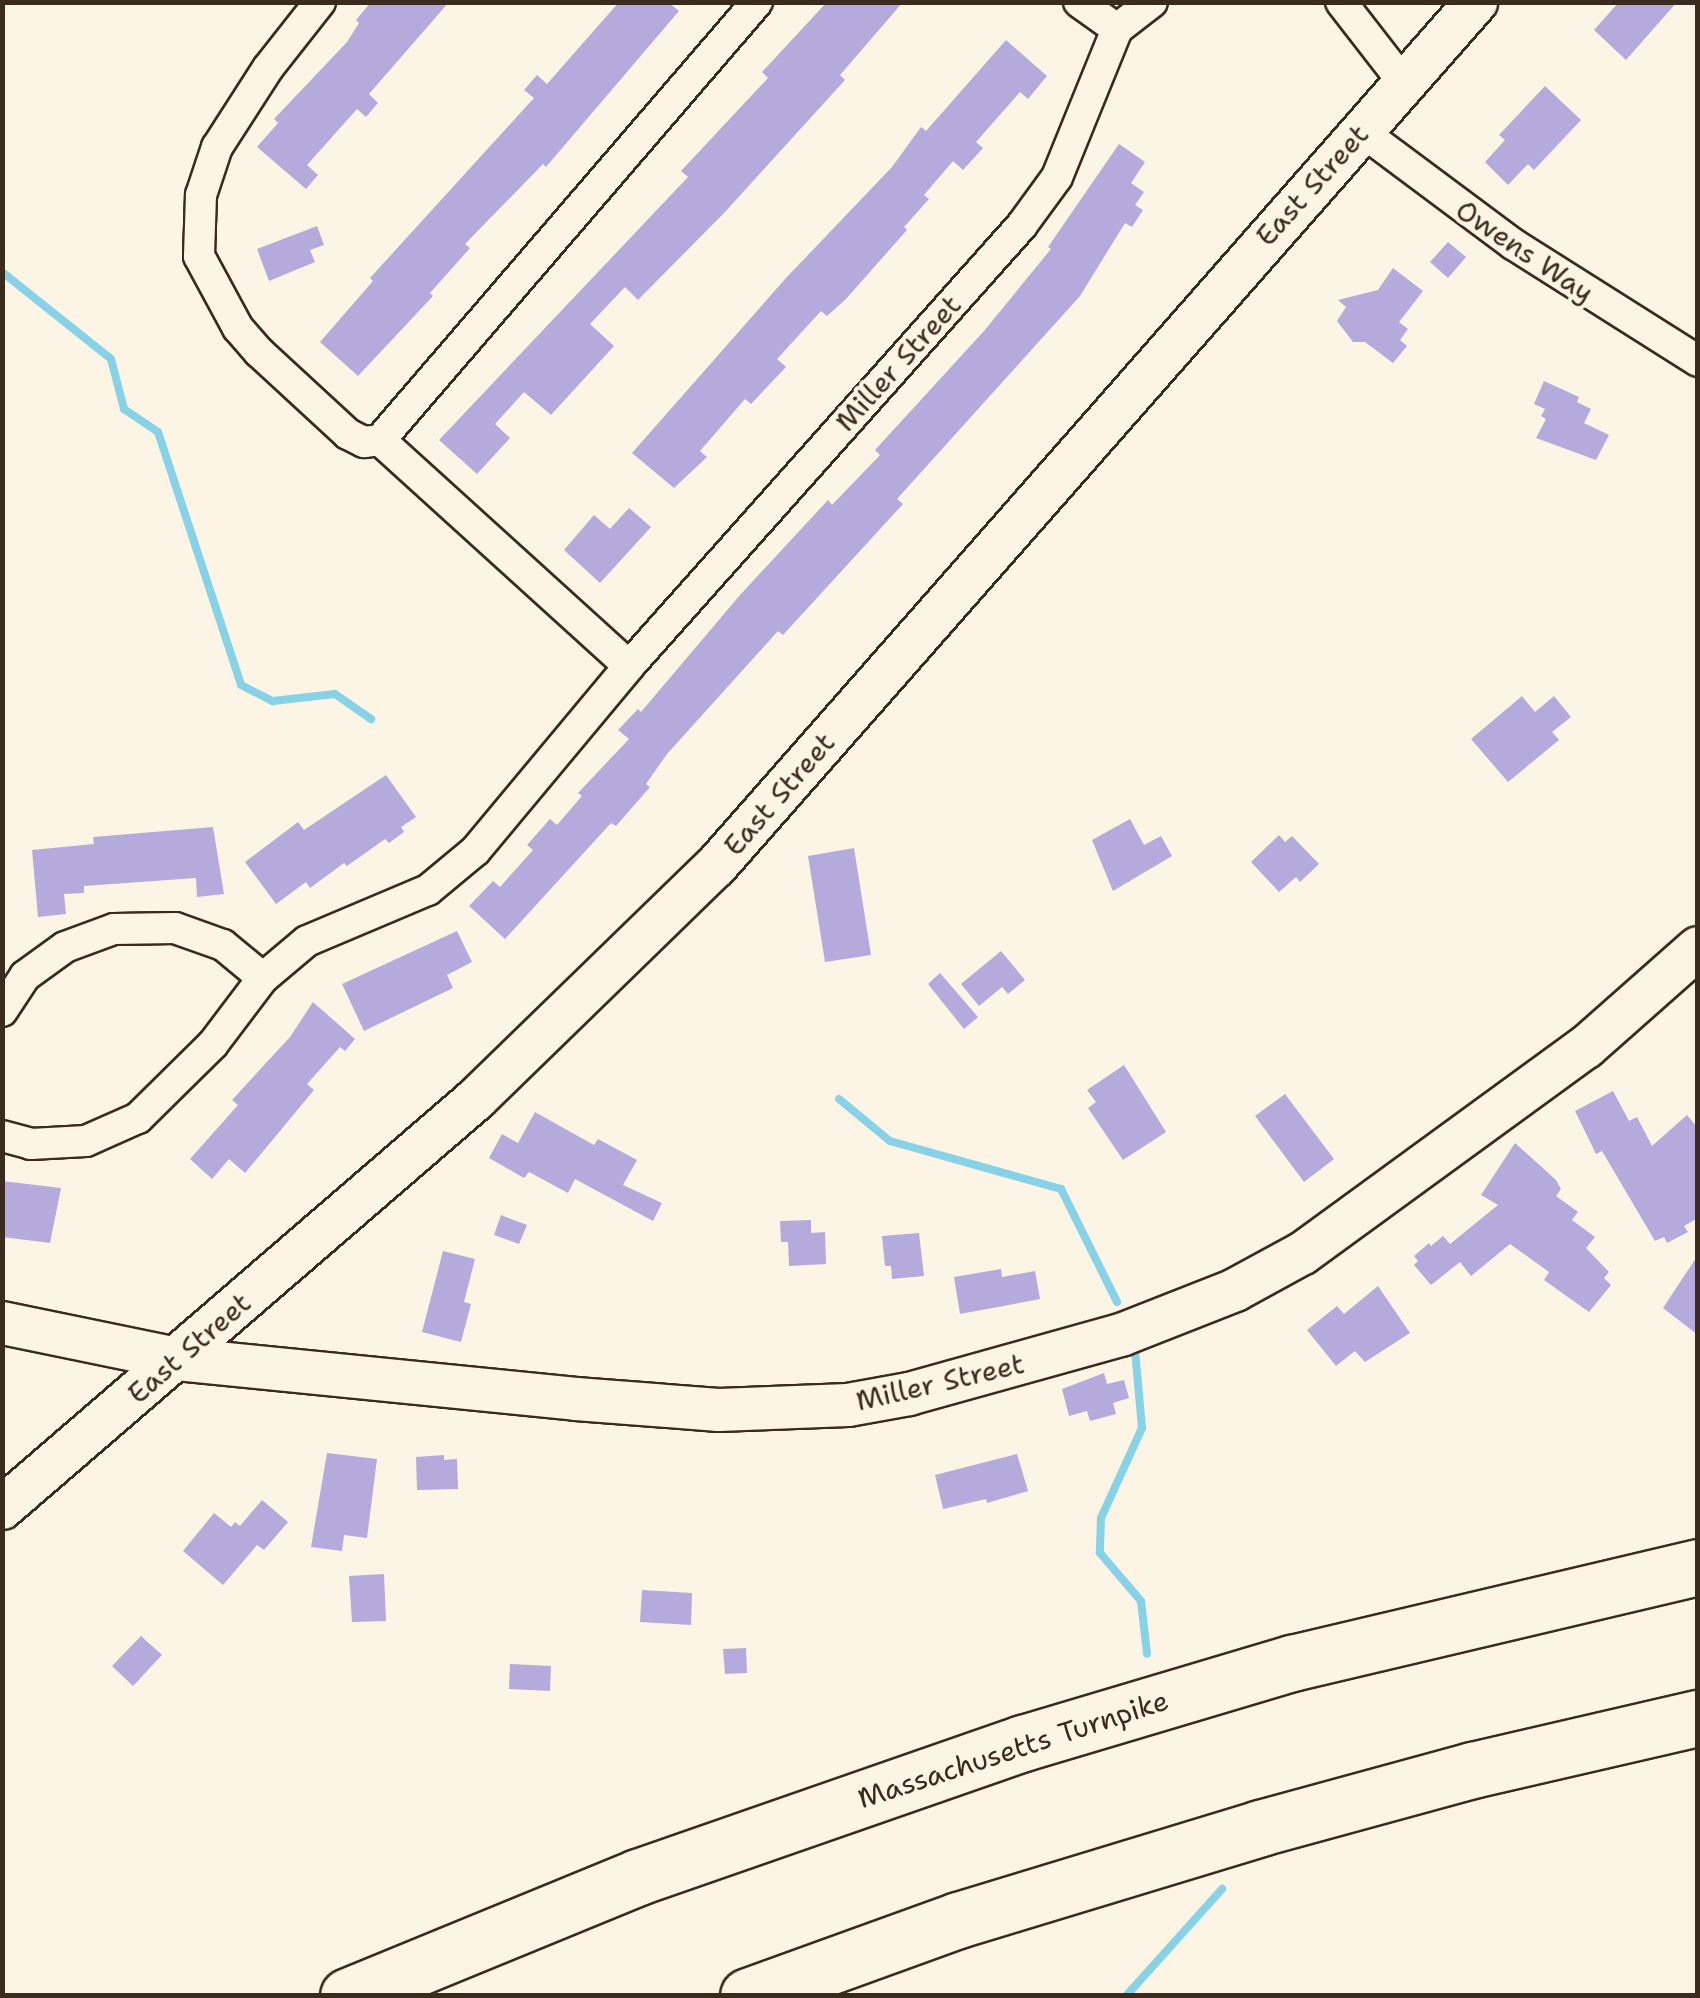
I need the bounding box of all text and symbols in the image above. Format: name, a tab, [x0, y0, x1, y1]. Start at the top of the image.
street label: East Street	[1249, 117, 1375, 253]
street label: Owens Way	[1450, 193, 1600, 309]
street label: Miller Street	[828, 288, 968, 438]
street label: East Street	[717, 726, 841, 862]
street label: East Street	[121, 1286, 257, 1410]
street label: Miller Street	[853, 1346, 1027, 1418]
street label: Massachusetts Turnpike	[854, 1683, 1172, 1815]

